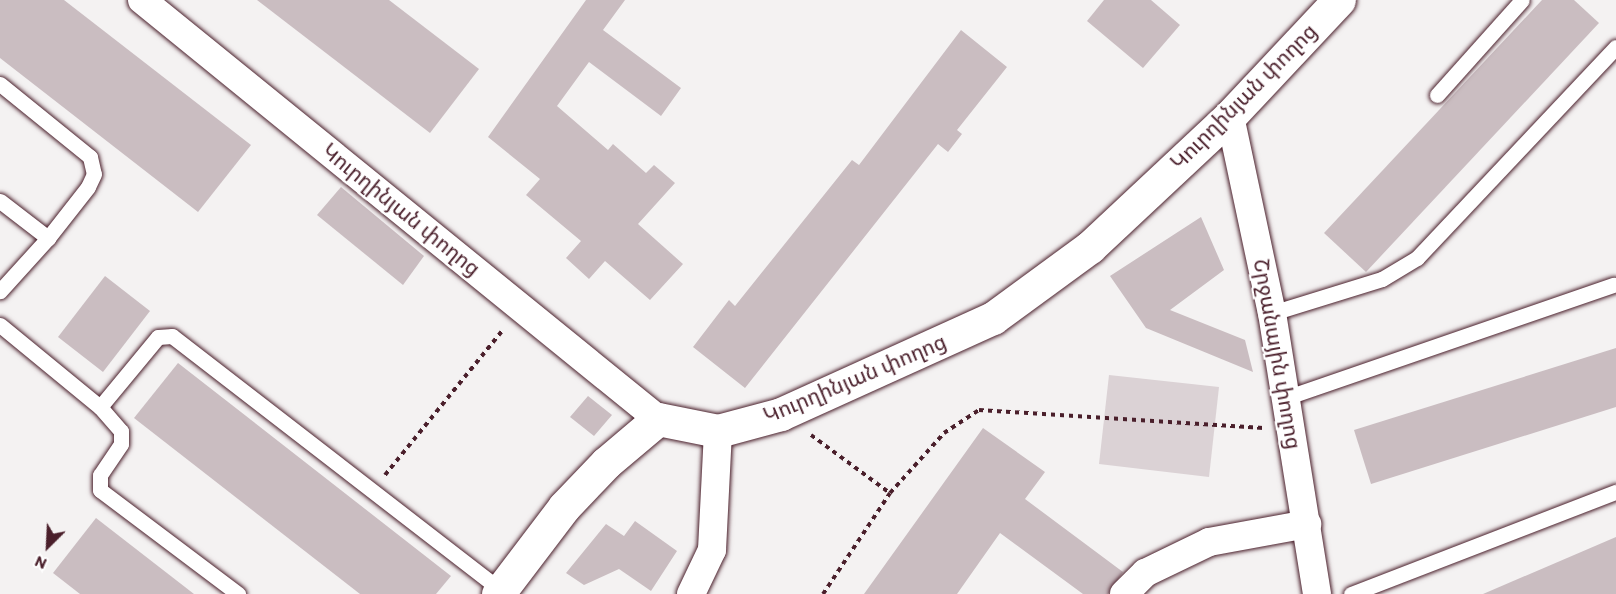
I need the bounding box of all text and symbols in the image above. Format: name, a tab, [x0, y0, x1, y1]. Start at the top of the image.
street label: Կուրղինյան փողոց	[1166, 19, 1322, 175]
street label: Կուրղինյան փողոց	[317, 139, 485, 281]
street label: Շրջանային փողոց	[1248, 257, 1306, 451]
street label: Կուրղինյան փողոց	[760, 329, 950, 429]
north arrow	[18, 516, 78, 576]
text: N	[32, 552, 49, 574]

